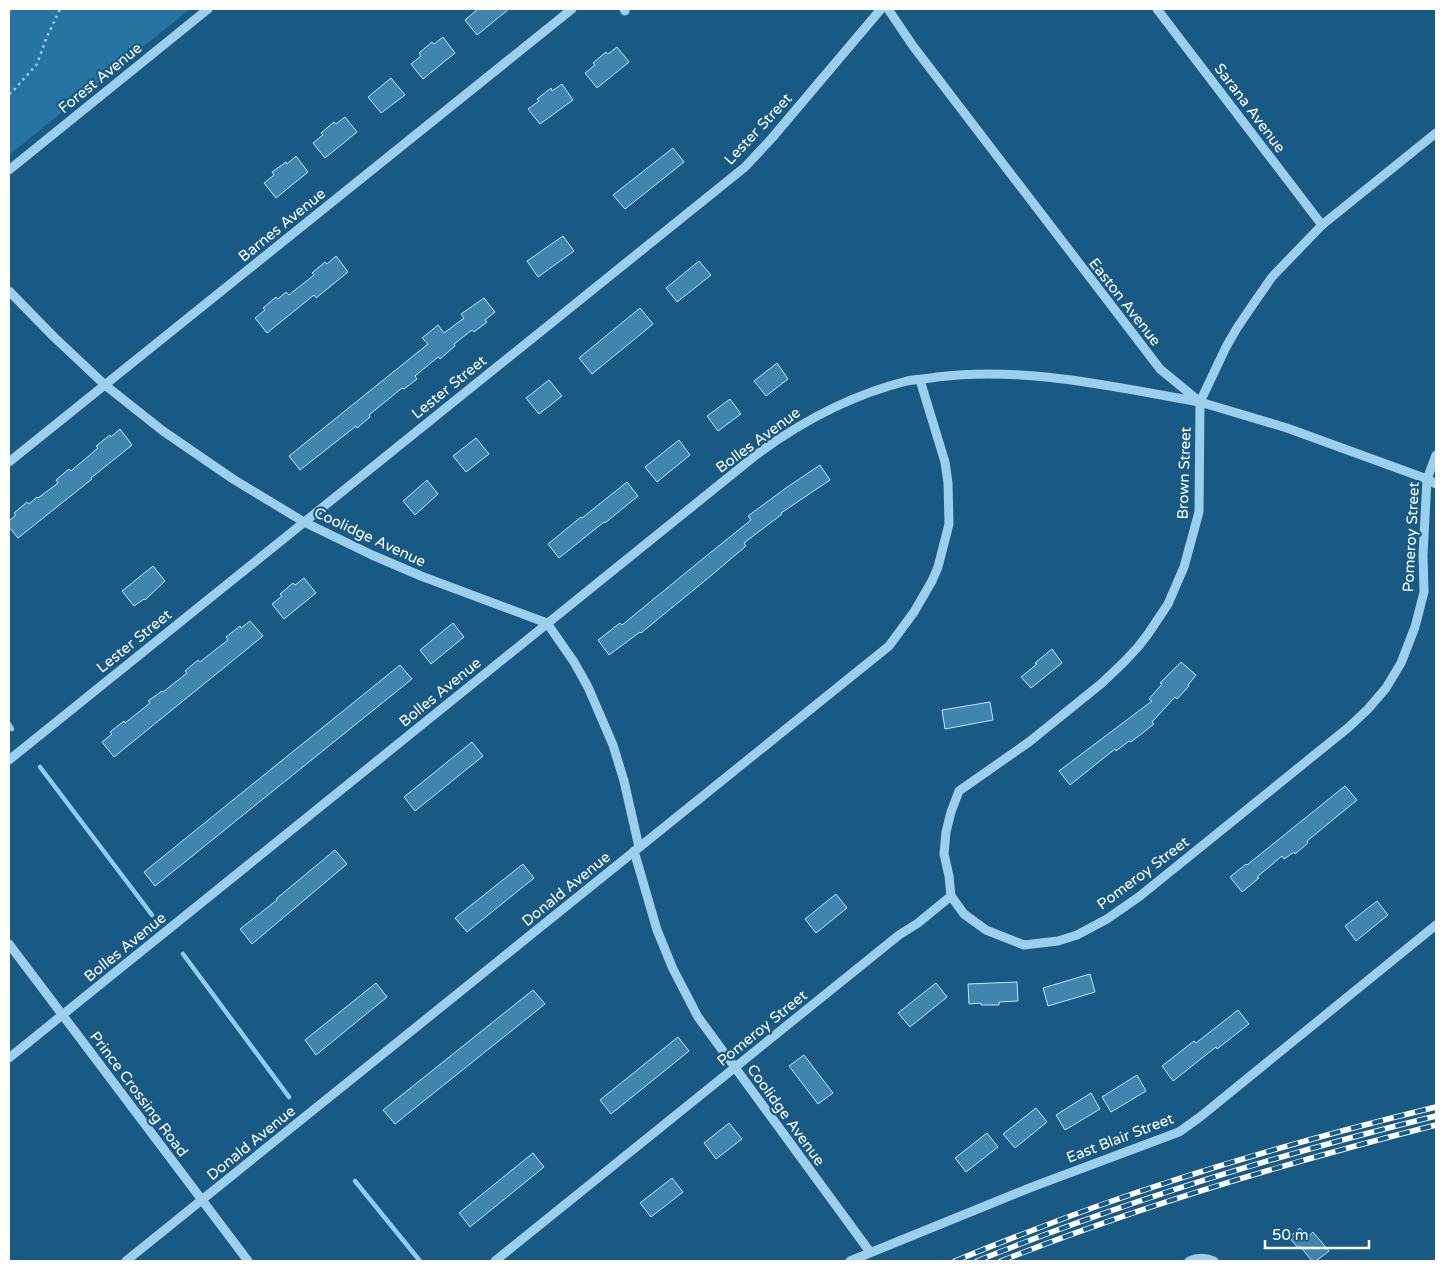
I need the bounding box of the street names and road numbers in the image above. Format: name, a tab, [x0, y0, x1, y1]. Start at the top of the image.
street label: Forest Avenue	[55, 39, 145, 117]
street label: Sarana Avenue	[1211, 60, 1289, 156]
street label: Lester Street	[720, 89, 796, 168]
street label: Barnes Avenue	[235, 184, 329, 266]
street label: Easton Avenue	[1085, 254, 1165, 350]
street label: Lester Street	[408, 351, 490, 423]
street label: Bolles Avenue	[712, 403, 804, 477]
street label: Brown Street	[1173, 426, 1195, 520]
street label: Pomeroy Street	[1399, 481, 1423, 593]
street label: Coolidge Avenue	[311, 503, 429, 571]
street label: Lester Street	[93, 605, 175, 677]
street label: Bolles Avenue	[395, 653, 485, 731]
street label: Pomeroy Street	[1093, 832, 1193, 913]
street label: Donald Avenue	[518, 848, 614, 930]
street label: Bolles Avenue	[80, 908, 170, 986]
street label: Pomeroy Street	[713, 986, 811, 1070]
street label: Prince Crossing Road	[86, 1028, 192, 1160]
street label: Coolidge Avenue	[743, 1061, 829, 1169]
street label: Donald Avenue	[203, 1102, 299, 1184]
street label: East Blair Street	[1064, 1109, 1176, 1167]

